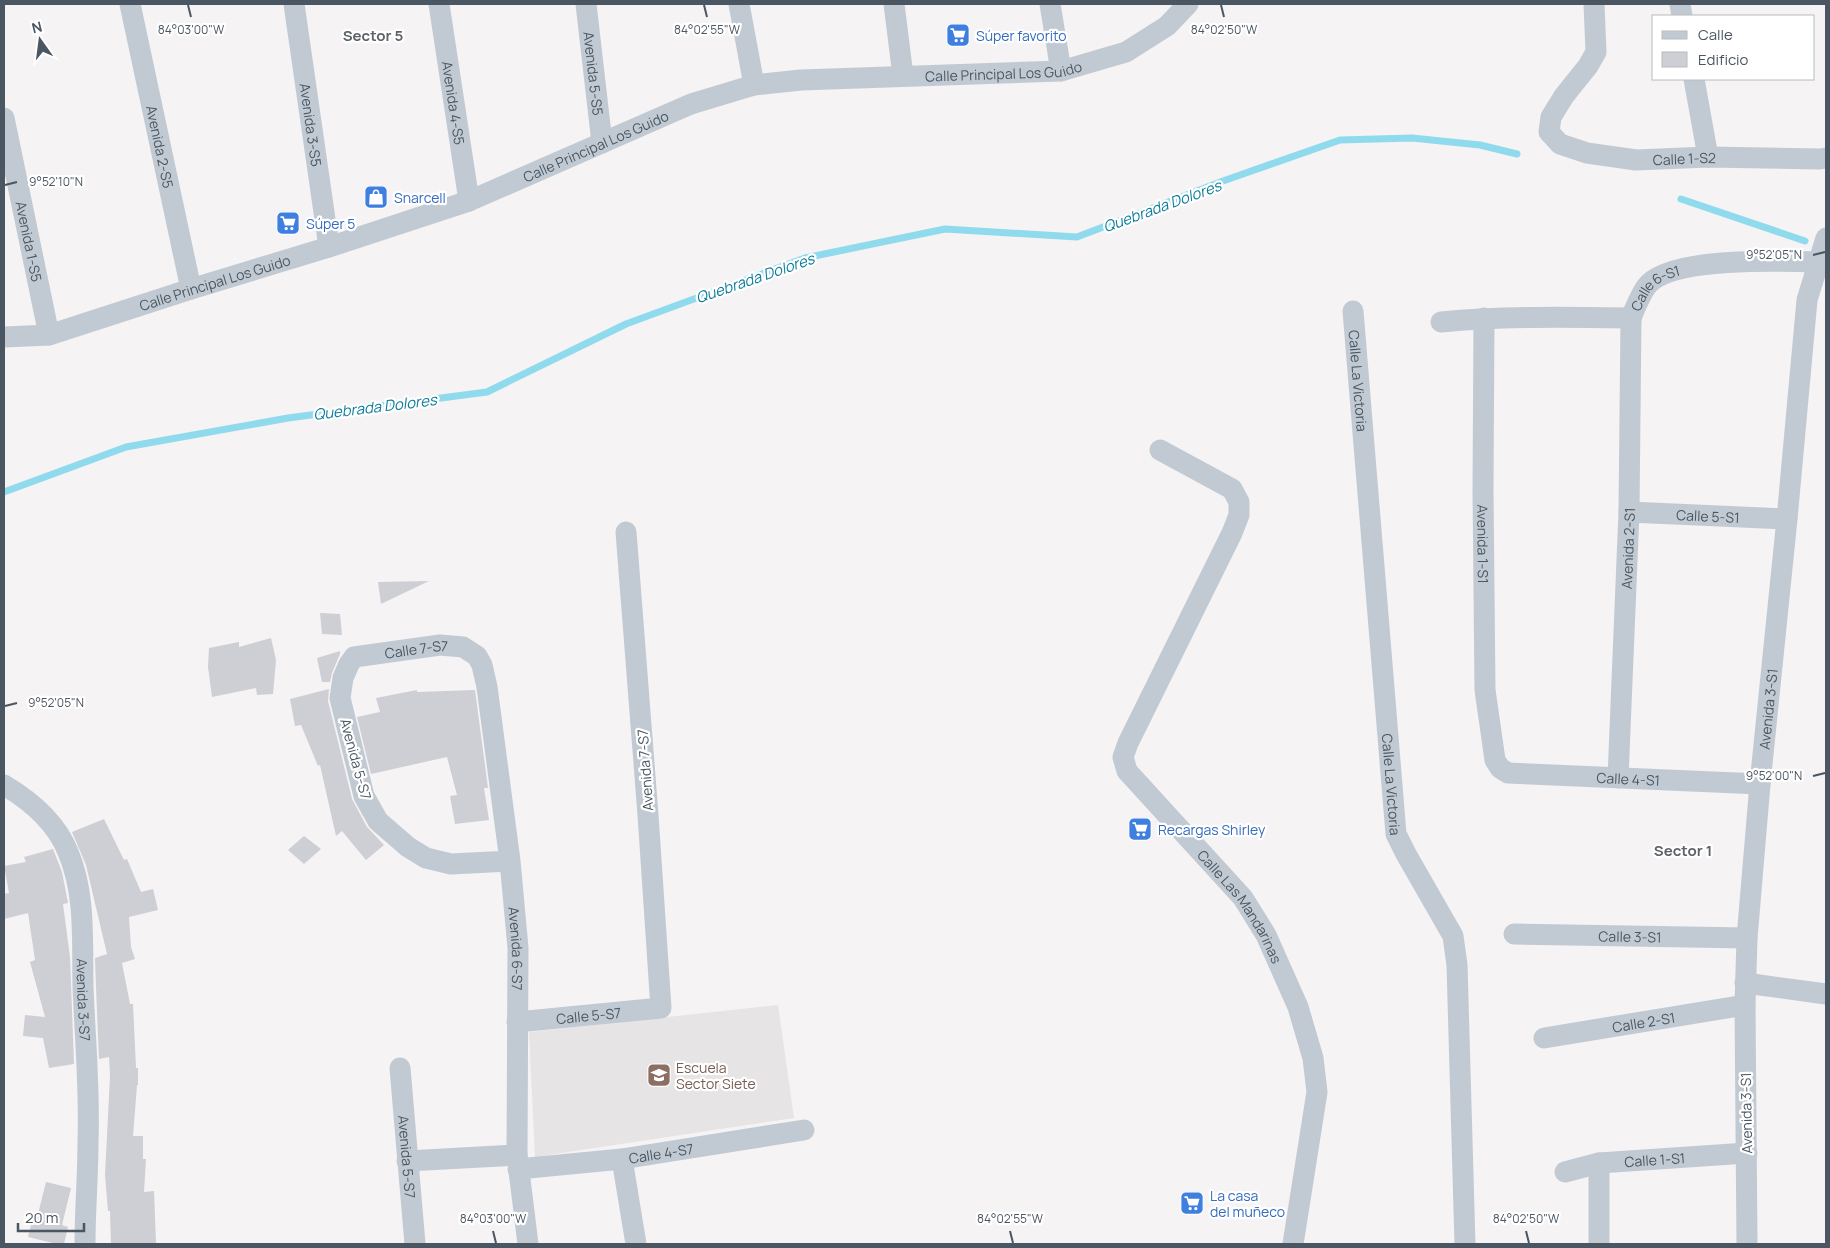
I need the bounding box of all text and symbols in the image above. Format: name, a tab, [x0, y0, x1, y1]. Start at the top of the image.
north arrow	[15, 15, 65, 65]
legend	[1652, 15, 1815, 80]
text: N	[30, 16, 44, 37]
text: 84°03'00"W	[158, 21, 225, 38]
text: 84°02'55"W	[674, 21, 741, 38]
text: 84°02'50"W	[1191, 21, 1258, 38]
supermarket icon: Súper favorito	[945, 22, 971, 48]
text: Calle	[1698, 24, 1733, 45]
district label: Sector 5	[343, 25, 404, 46]
place label: Súper favorito	[976, 26, 1067, 45]
street label: Avenida 5-S5	[580, 31, 608, 117]
text: Edificio	[1698, 49, 1749, 70]
street label: Calle Principal Los Guido	[925, 56, 1084, 85]
street label: Avenida 4-S5	[438, 60, 470, 146]
street label: Avenida 3-S5	[296, 82, 327, 168]
street label: Avenida 2-S5	[142, 104, 179, 190]
street label: Calle Principal Los Guido	[520, 106, 671, 186]
street label: Calle 1-S2	[1652, 147, 1716, 169]
text: 9°52'10"N	[29, 173, 83, 190]
water label: Quebrada Dolores	[1100, 174, 1225, 237]
shop icon: Snarcell	[363, 184, 389, 210]
place label: Snarcell	[394, 188, 446, 207]
street label: Avenida 1-S5	[12, 199, 47, 283]
supermarket icon: Súper 5	[275, 210, 301, 236]
place label: Súper 5	[306, 214, 355, 233]
text: 9°52'05"N	[1746, 246, 1802, 263]
water label: Quebrada Dolores	[693, 247, 818, 308]
street label: Calle Principal Los Guido	[137, 250, 293, 315]
street label: Calle 6-S1	[1626, 260, 1682, 314]
street label: Calle La Victoria	[1345, 329, 1372, 432]
water label: Quebrada Dolores	[312, 389, 439, 425]
street label: Avenida 1-S1	[1474, 504, 1493, 584]
street label: Calle 5-S1	[1676, 505, 1740, 526]
street label: Avenida 2-S1	[1616, 507, 1639, 589]
street label: Calle 7-S7	[383, 635, 449, 662]
street label: Avenida 3-S1	[1754, 668, 1781, 750]
text: 9°52'05"N	[28, 694, 84, 711]
street label: Avenida 5-S7	[336, 716, 376, 802]
street label: Avenida 7-S7	[633, 728, 657, 812]
street label: Calle La Victoria	[1378, 733, 1406, 836]
street label: Calle 4-S1	[1596, 767, 1660, 789]
text: 9°52'00"N	[1746, 767, 1802, 784]
supermarket icon: Recargas Shirley	[1127, 816, 1153, 842]
place label: Recargas Shirley	[1158, 820, 1266, 839]
district label: Sector 1	[1654, 840, 1712, 861]
street label: Calle Las Mandarinas	[1194, 845, 1287, 966]
street label: Avenida 6-S7	[505, 906, 528, 991]
street label: Calle 3-S1	[1598, 926, 1662, 946]
street label: Avenida 3-S7	[73, 958, 95, 1042]
street label: Calle 5-S7	[555, 1002, 622, 1028]
street label: Calle 2-S1	[1611, 1007, 1676, 1036]
place label: Escuela Sector Siete	[676, 1058, 756, 1093]
school or university icon: Escuela Sector Siete	[646, 1062, 672, 1088]
street label: Avenida 3-S1	[1736, 1072, 1756, 1154]
street label: Avenida 5-S7	[395, 1114, 421, 1199]
street label: Calle 4-S7	[627, 1138, 695, 1167]
street label: Calle 1-S1	[1624, 1148, 1686, 1171]
place label: La casa del muñeco	[1210, 1186, 1285, 1221]
supermarket icon: La casa del muñeco	[1179, 1190, 1205, 1216]
scale bar	[18, 1200, 84, 1232]
text: 20 m	[25, 1207, 58, 1228]
text: 84°03'00"W	[460, 1210, 527, 1227]
text: 84°02'55"W	[977, 1210, 1044, 1227]
text: 84°02'50"W	[1493, 1210, 1560, 1227]

